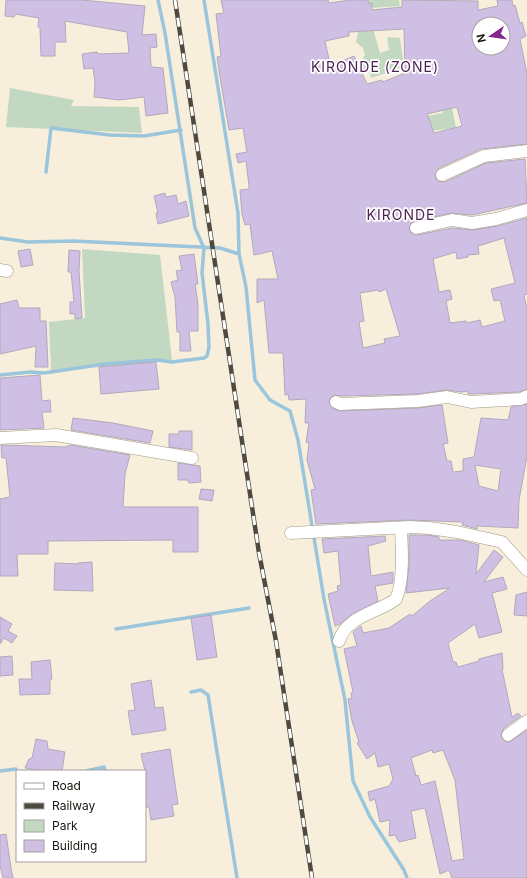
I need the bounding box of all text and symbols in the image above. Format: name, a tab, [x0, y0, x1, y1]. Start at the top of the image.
north arrow	[471, 16, 511, 56]
text: N	[473, 33, 489, 44]
district label: KIRONDE (ZONE)	[311, 58, 439, 75]
district label: KIRONDE	[367, 206, 435, 223]
legend	[16, 770, 146, 862]
text: Road	[52, 778, 81, 793]
text: Railway	[52, 798, 96, 813]
text: Park	[52, 818, 78, 833]
text: Building	[52, 838, 97, 853]

